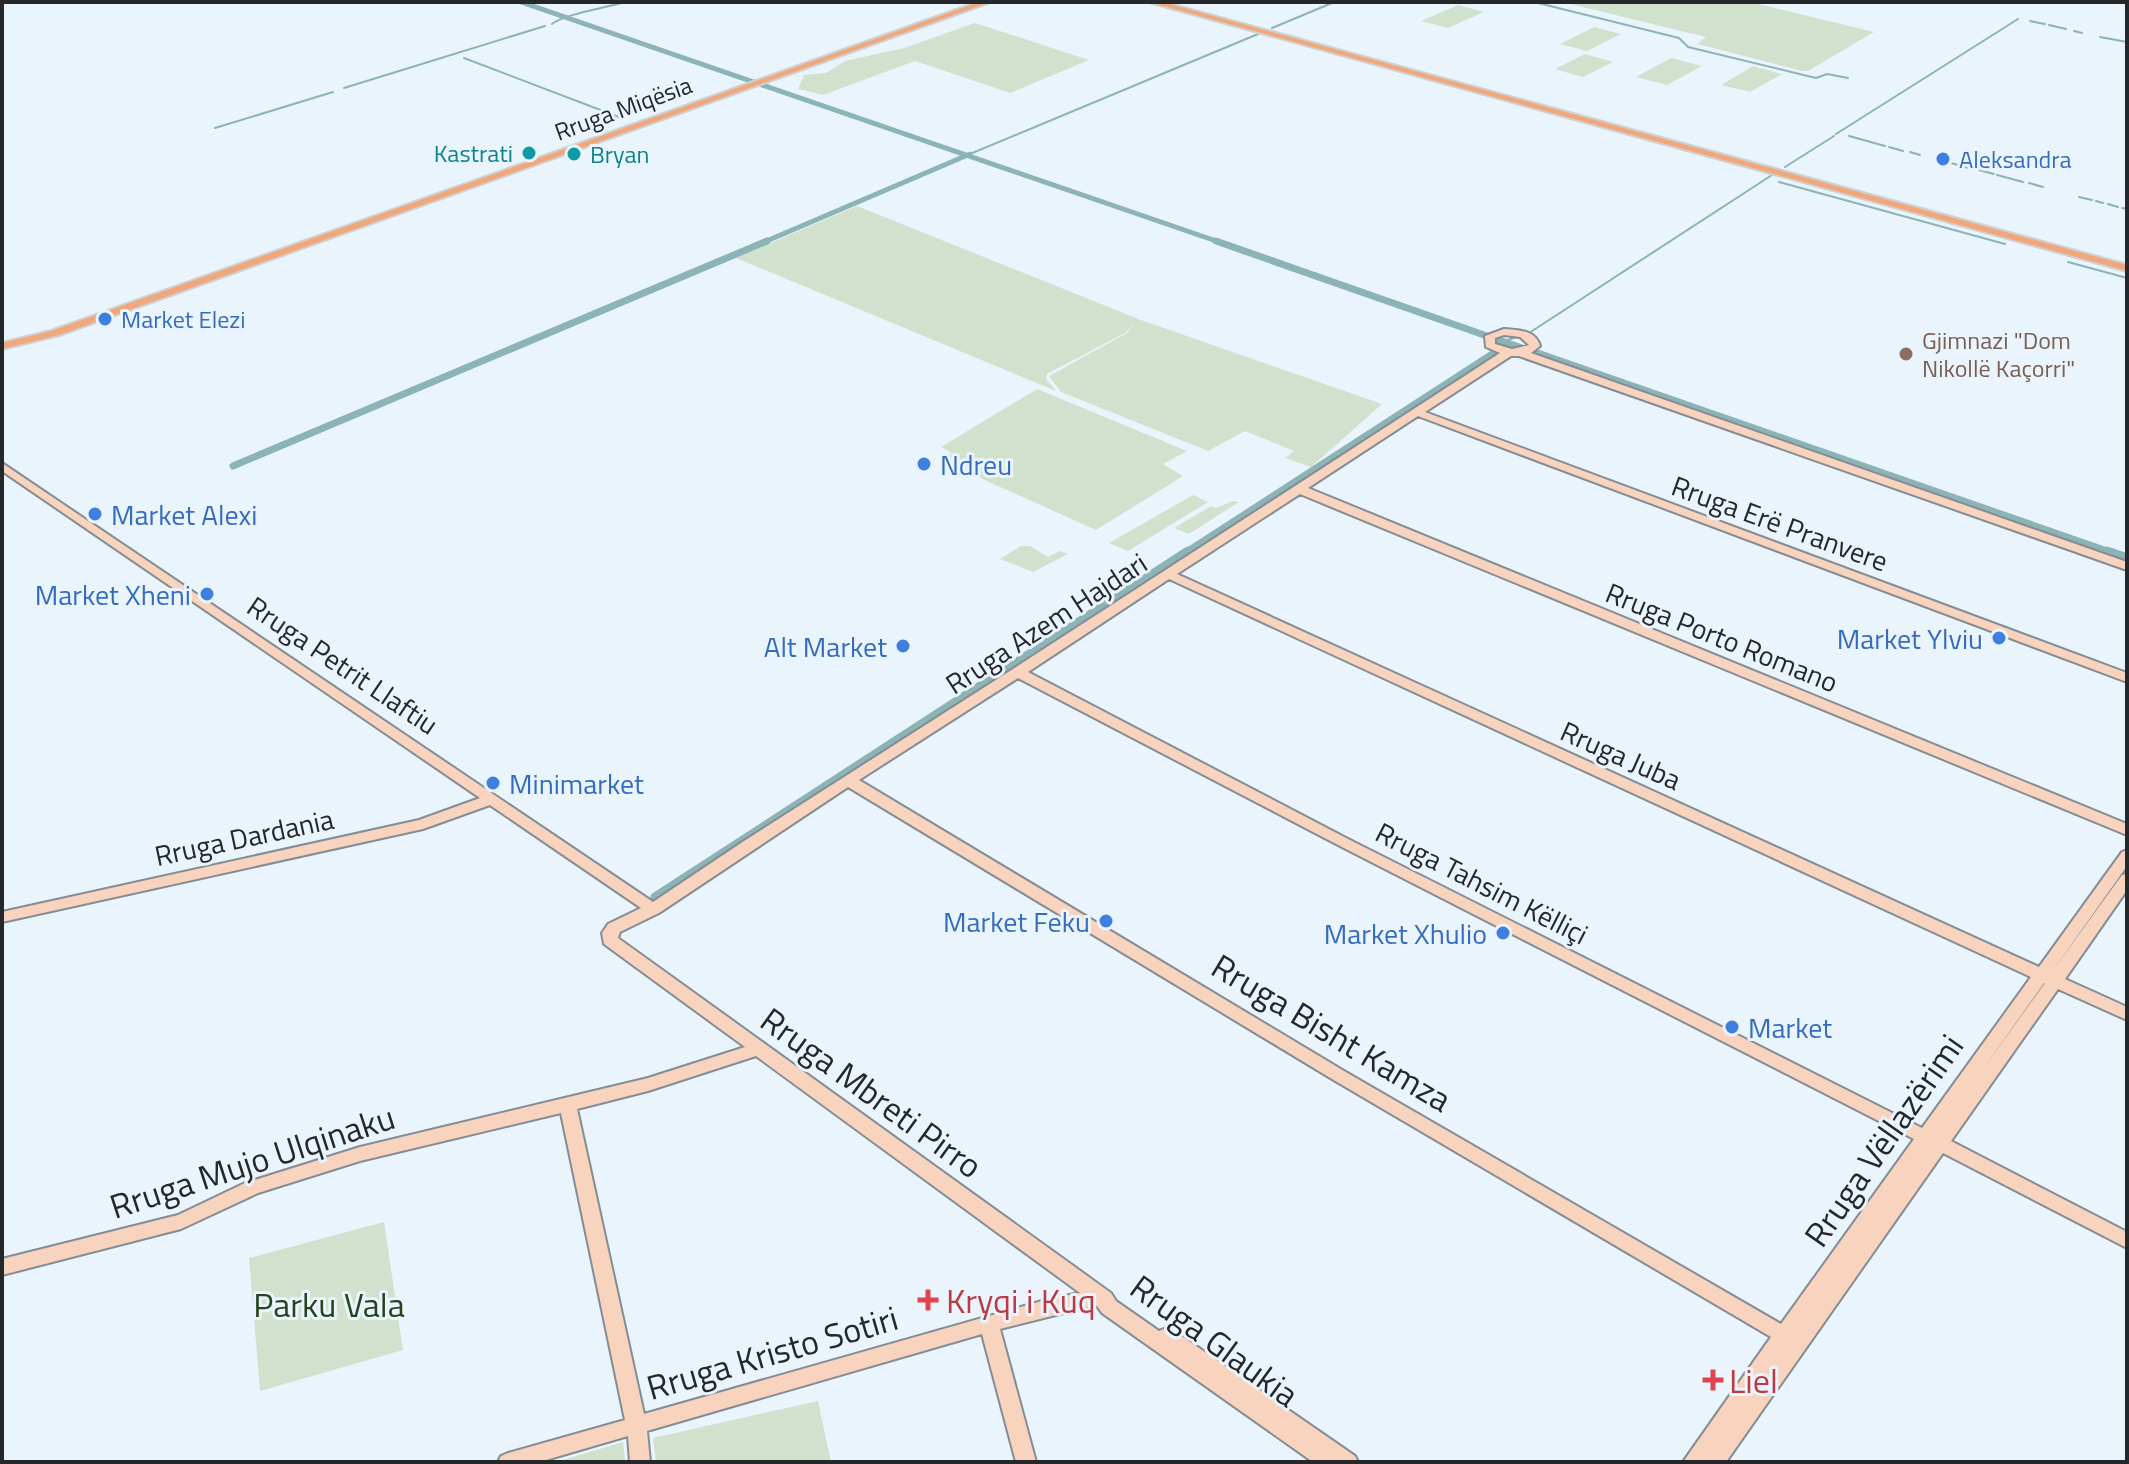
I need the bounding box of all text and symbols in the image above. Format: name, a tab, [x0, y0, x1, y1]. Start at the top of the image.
street label: Rruga Miqësia	[549, 66, 697, 150]
place label: Kastrati	[434, 135, 513, 171]
place label: Bryan	[590, 136, 649, 172]
place label: Aleksandra	[1959, 141, 2072, 177]
marker: Kastrati	[520, 144, 538, 162]
marker: Bryan	[565, 145, 583, 163]
marker: Aleksandra	[1934, 150, 1952, 168]
place label: Market Elezi	[121, 301, 246, 337]
marker: Market Elezi	[96, 310, 114, 328]
place label: Gjimnazi "Dom Nikollë Kaçorri"	[1922, 322, 2075, 386]
marker: Gjimnazi "Dom Nikollë Kaçorri"	[1897, 345, 1915, 363]
place label: Ndreu	[940, 443, 1012, 486]
marker: Ndreu	[915, 455, 933, 473]
street label: Rruga Erë Pranvere	[1666, 464, 1894, 582]
place label: Market Alexi	[111, 493, 257, 536]
marker: Market Alexi	[86, 505, 104, 523]
street label: Rruga Azem Hajdari	[937, 541, 1155, 705]
street label: Rruga Porto Romano	[1599, 571, 1845, 703]
place label: Market Xheni	[35, 573, 191, 616]
marker: Market Xheni	[198, 585, 216, 603]
street label: Rruga Petrit Llaftiu	[239, 585, 447, 745]
place label: Market Ylviu	[1837, 617, 1983, 660]
place label: Alt Market	[764, 625, 887, 668]
marker: Market Ylviu	[1990, 629, 2008, 647]
marker: Alt Market	[894, 637, 912, 655]
street label: Rruga Juba	[1554, 709, 1688, 801]
place label: Minimarket	[509, 762, 644, 805]
marker: Minimarket	[484, 774, 502, 792]
street label: Rruga Dardania	[151, 797, 337, 877]
street label: Rruga Tahsim Këlliçi	[1368, 811, 1596, 955]
place label: Market Feku	[943, 900, 1090, 943]
marker: Market Feku	[1097, 912, 1115, 930]
place label: Market Xhulio	[1324, 912, 1487, 955]
marker: Market Xhulio	[1494, 924, 1512, 942]
street label: Rruga Bisht Kamza	[1202, 940, 1462, 1124]
street label: Rruga Mbreti Pirro	[750, 994, 994, 1190]
place label: Market	[1748, 1006, 1832, 1049]
marker: Market	[1723, 1018, 1741, 1036]
street label: Rruga Vëllazërimi	[1790, 1023, 1976, 1257]
street label: Rruga Mujo Ulqinaku	[103, 1090, 401, 1232]
street label: Rruga Glaukia	[1120, 1261, 1310, 1419]
place label: Kryqi i Kuq	[946, 1274, 1096, 1326]
park label: Parku Vala	[253, 1278, 405, 1330]
marker: Kryqi i Kuq	[917, 1289, 939, 1311]
street label: Rruga Kristo Sotiri	[640, 1291, 904, 1413]
place label: Liel	[1729, 1354, 1778, 1406]
marker: Liel	[1704, 1371, 1722, 1389]

